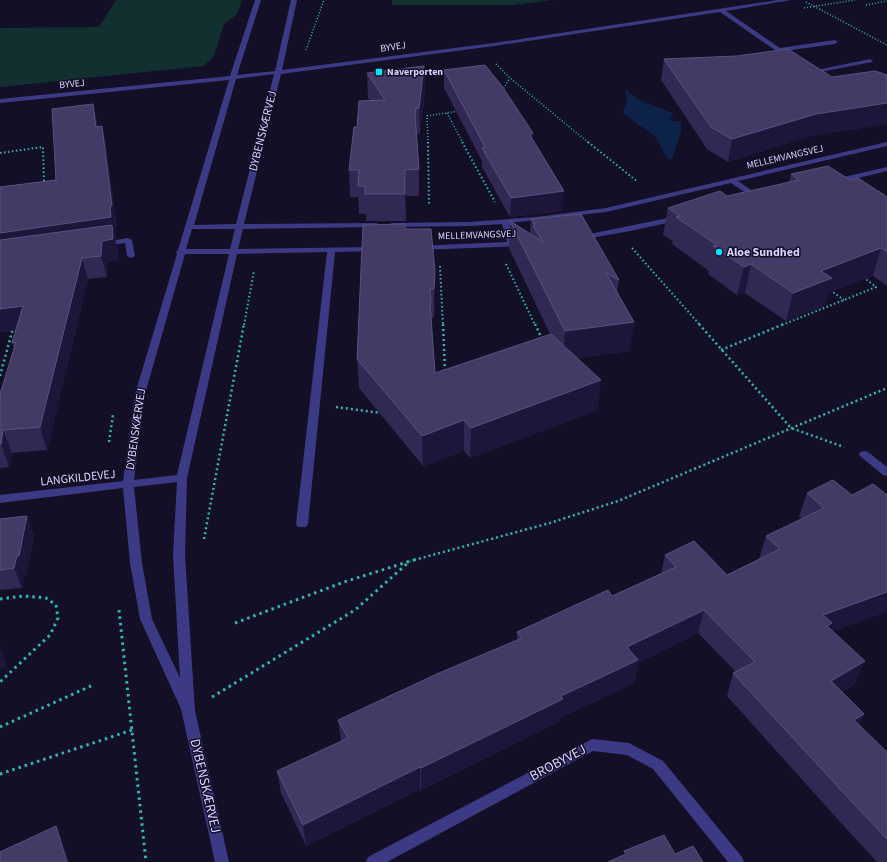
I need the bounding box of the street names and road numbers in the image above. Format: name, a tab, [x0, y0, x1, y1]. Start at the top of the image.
street label: BYVEJ	[379, 38, 407, 56]
street label: BYVEJ	[58, 76, 86, 92]
street label: DYBENSKÆRVEJ	[245, 89, 281, 173]
street label: MELLEMVANGSVEJ	[745, 141, 825, 173]
street label: MELLEMVANGSVEJ	[438, 227, 516, 243]
street label: DYBENSKÆRVEJ	[122, 387, 150, 471]
street label: LANGKILDEVEJ	[40, 466, 116, 490]
street label: DYBENSKÆRVEJ	[184, 737, 226, 835]
street label: BROBYVEJ	[526, 740, 590, 786]

